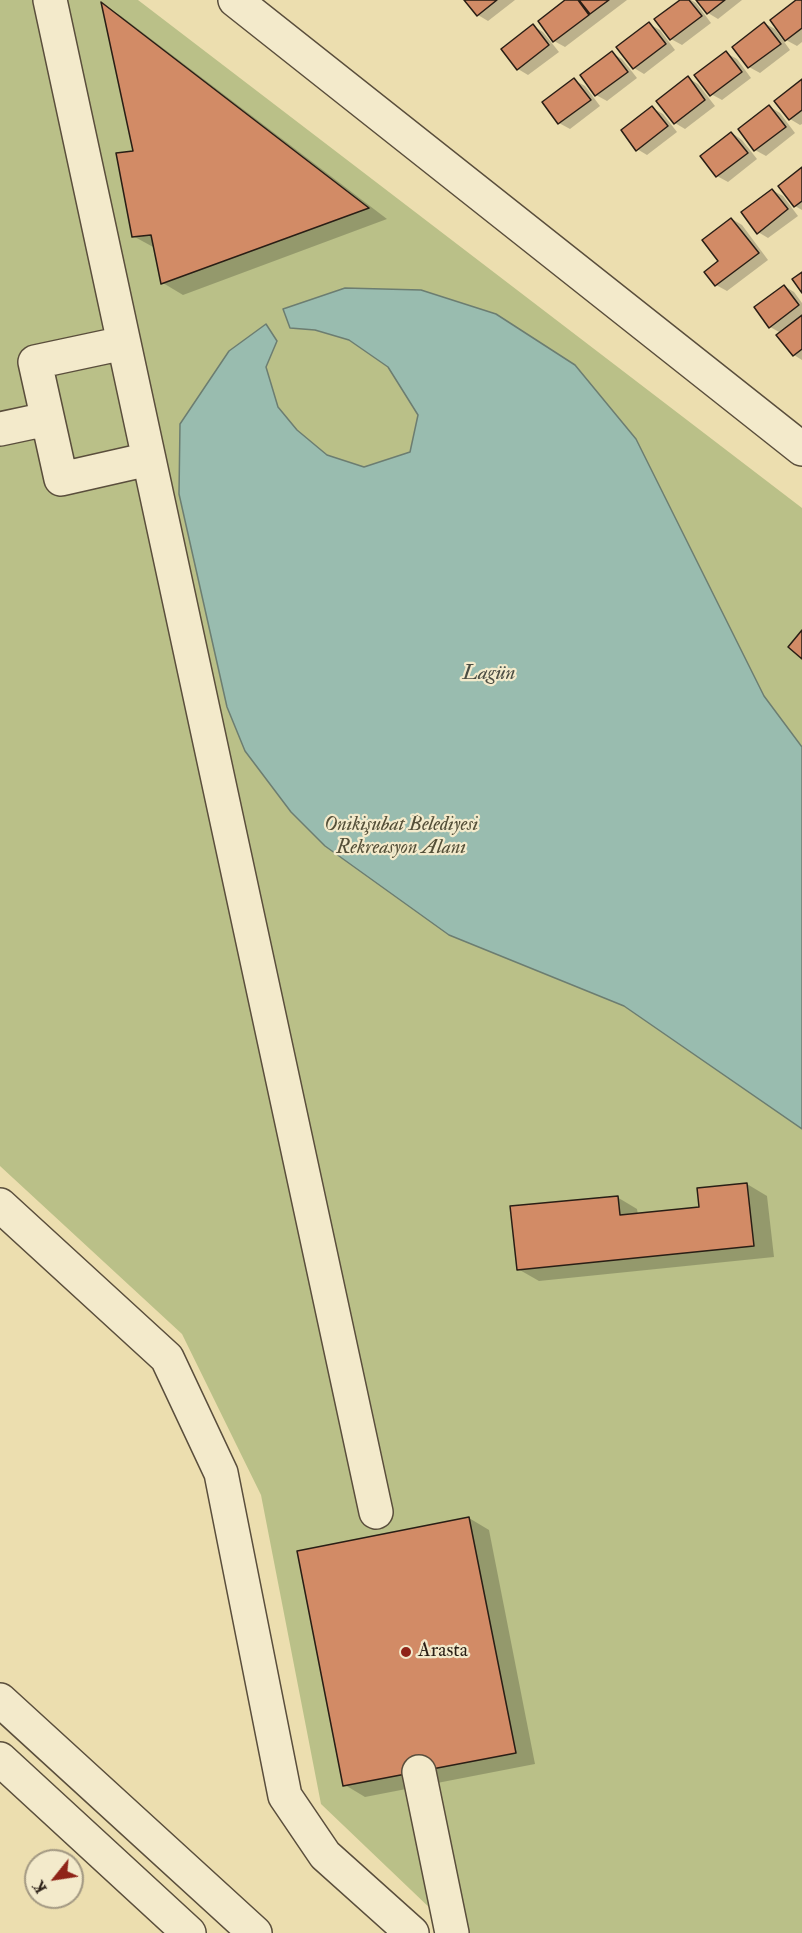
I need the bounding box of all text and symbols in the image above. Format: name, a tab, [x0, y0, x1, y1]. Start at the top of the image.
water label: Lagün	[463, 661, 515, 687]
park label: Onikişubat Belediyesi Rekreasyon Alanı	[324, 814, 478, 861]
place label: Arasta	[418, 1640, 468, 1664]
marker: Arasta	[399, 1645, 413, 1659]
north arrow	[24, 1849, 84, 1909]
text: K	[29, 1877, 52, 1897]

